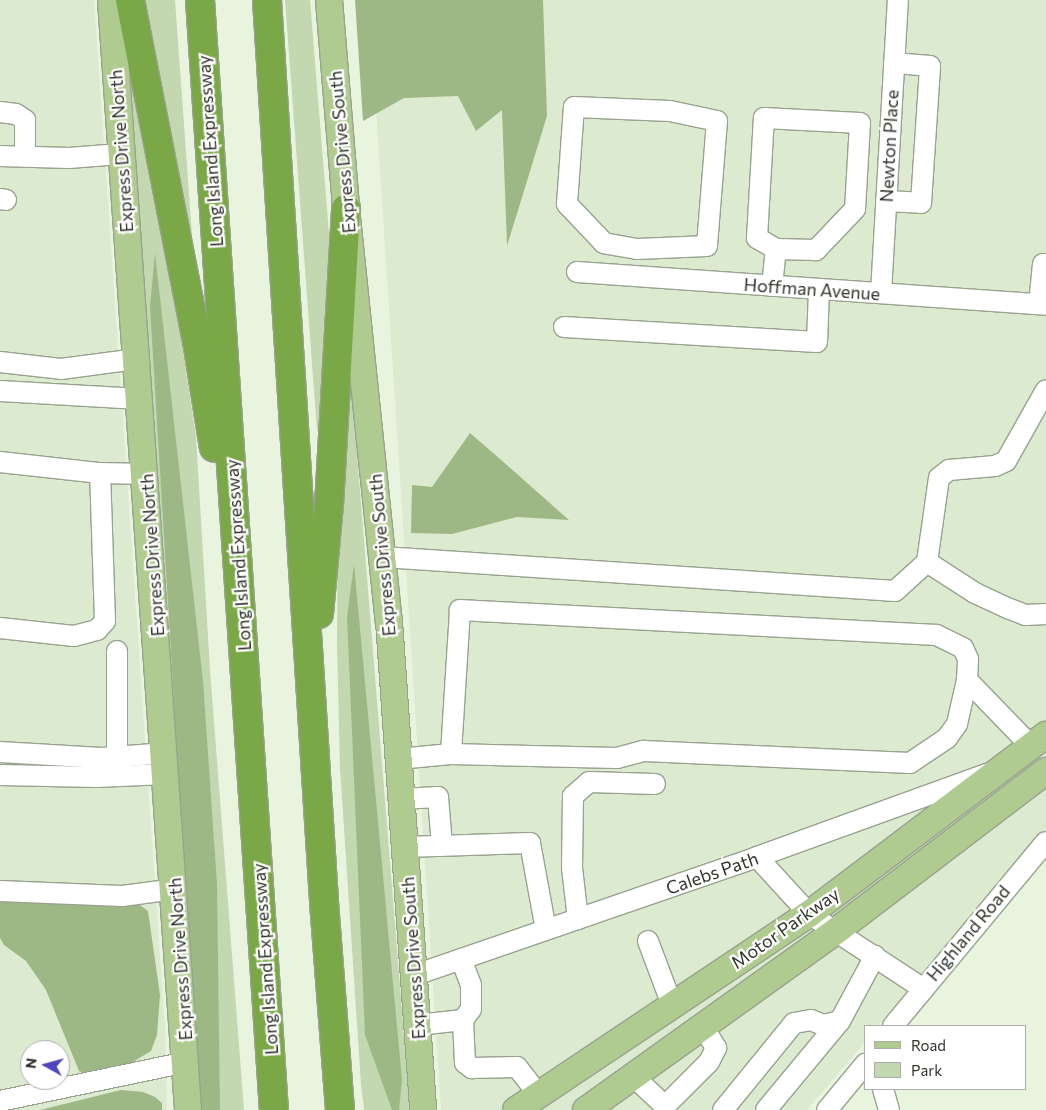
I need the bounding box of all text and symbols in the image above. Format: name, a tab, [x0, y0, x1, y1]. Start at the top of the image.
street label: Long Island Expressway	[193, 54, 227, 248]
street label: Express Drive North	[105, 69, 137, 233]
street label: Express Drive South	[324, 70, 360, 234]
street label: Newton Place	[875, 89, 903, 203]
street label: Hoffman Avenue	[743, 273, 881, 305]
street label: Long Island Expressway	[221, 458, 255, 652]
street label: Express Drive North	[136, 473, 168, 637]
street label: Express Drive South	[364, 473, 400, 637]
street label: Calebs Path	[663, 847, 761, 899]
street label: Long Island Expressway	[248, 862, 282, 1056]
street label: Express Drive South	[397, 876, 429, 1040]
street label: Express Drive North	[164, 877, 196, 1041]
street label: Highland Road	[922, 881, 1014, 985]
street label: Motor Parkway	[727, 883, 843, 973]
legend	[864, 1025, 1026, 1090]
text: Road	[911, 1036, 946, 1054]
north arrow	[20, 1040, 70, 1090]
text: N	[22, 1057, 40, 1069]
text: Park	[911, 1061, 942, 1079]

